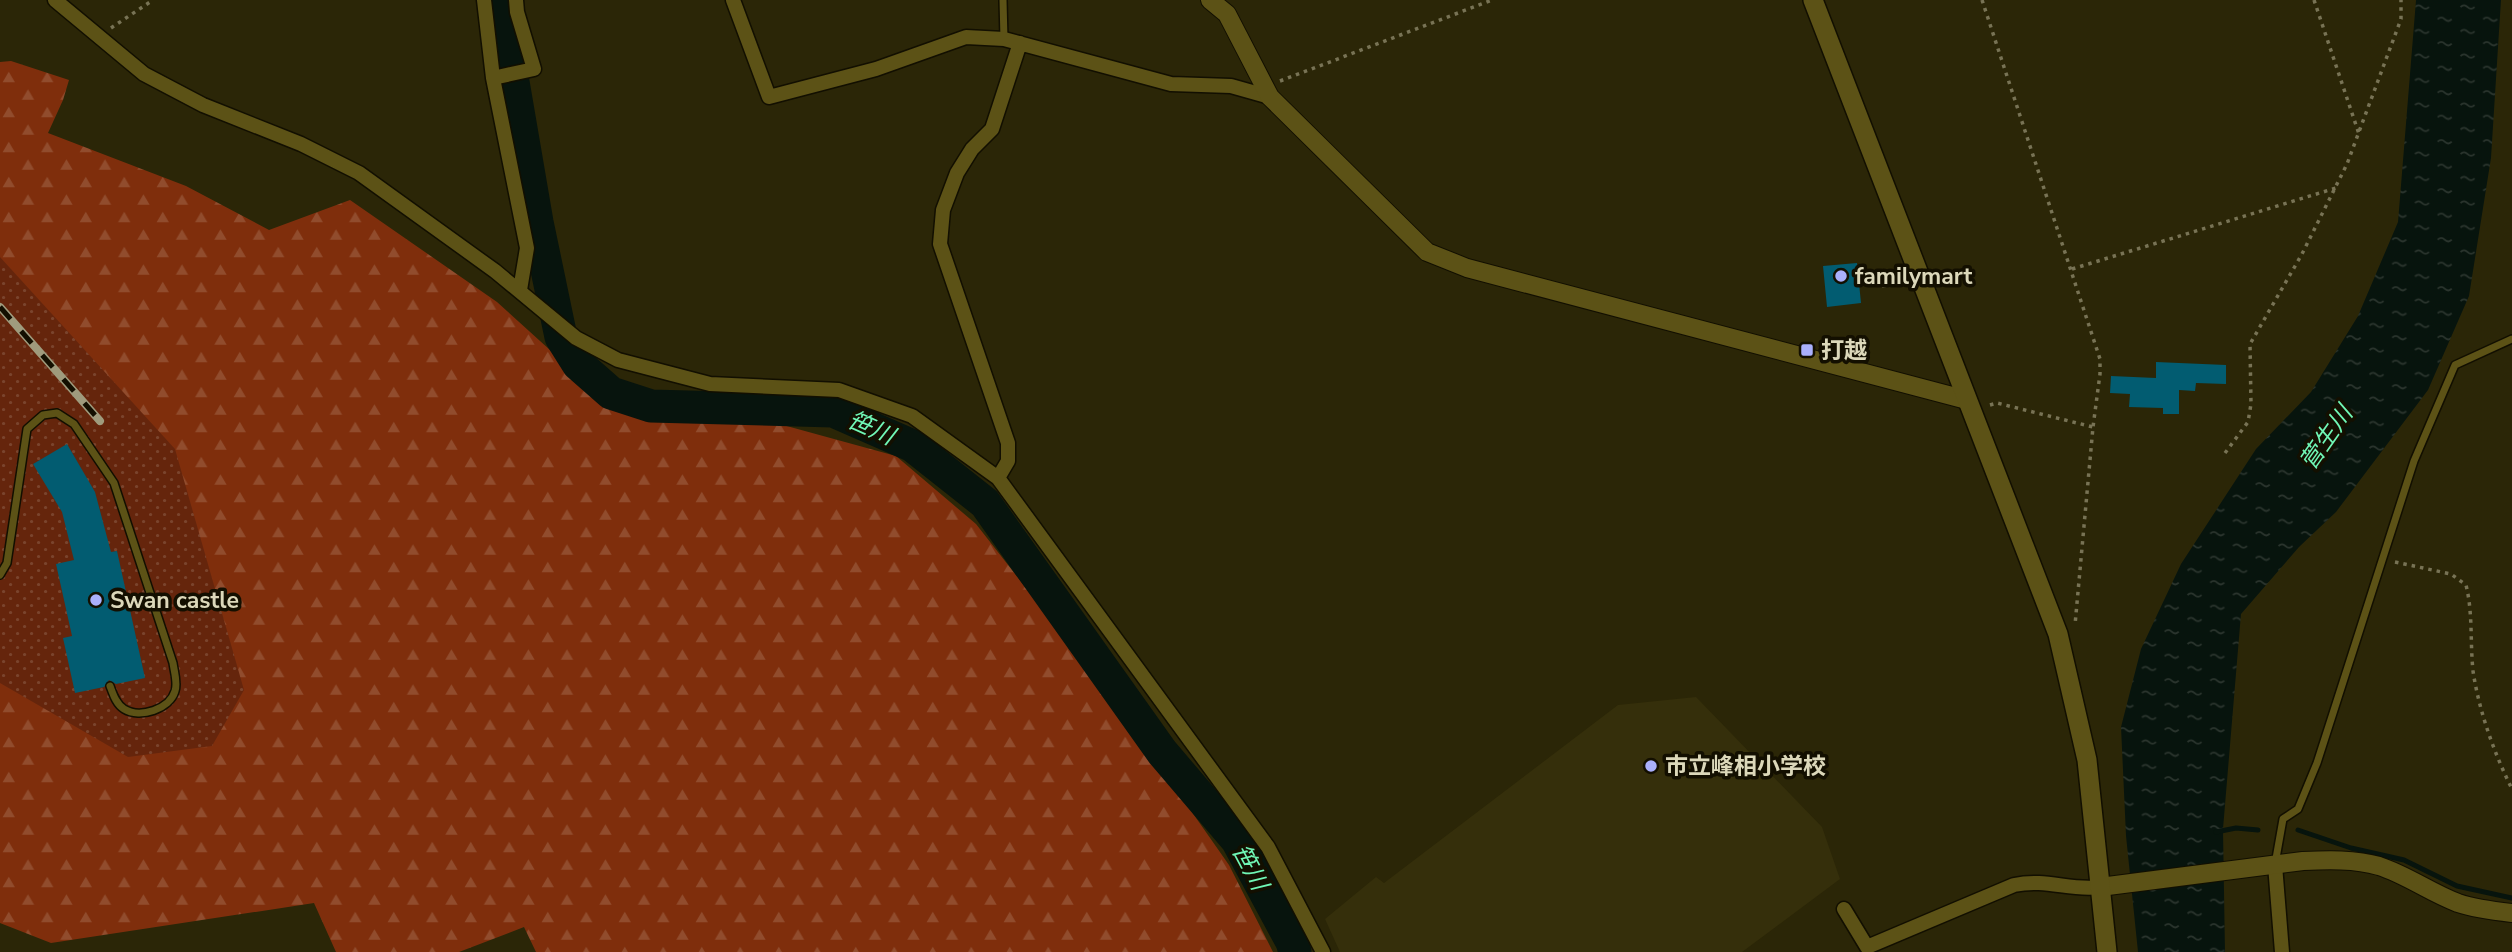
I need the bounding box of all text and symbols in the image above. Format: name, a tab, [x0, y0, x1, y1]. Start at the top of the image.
place label: familymart	[1855, 261, 1972, 292]
marker: familymart	[1833, 268, 1849, 284]
place label: 打越	[1821, 335, 1867, 366]
marker: 打越	[1799, 342, 1815, 358]
water label: 菅生川	[2292, 397, 2361, 477]
water label: 笹川	[843, 404, 902, 454]
place label: Swan castle	[110, 585, 239, 616]
marker: Swan castle	[88, 592, 104, 608]
place label: 市立峰相小学校	[1665, 751, 1826, 782]
marker: 市立峰相小学校	[1643, 758, 1659, 774]
water label: 笹川	[1225, 838, 1277, 898]

